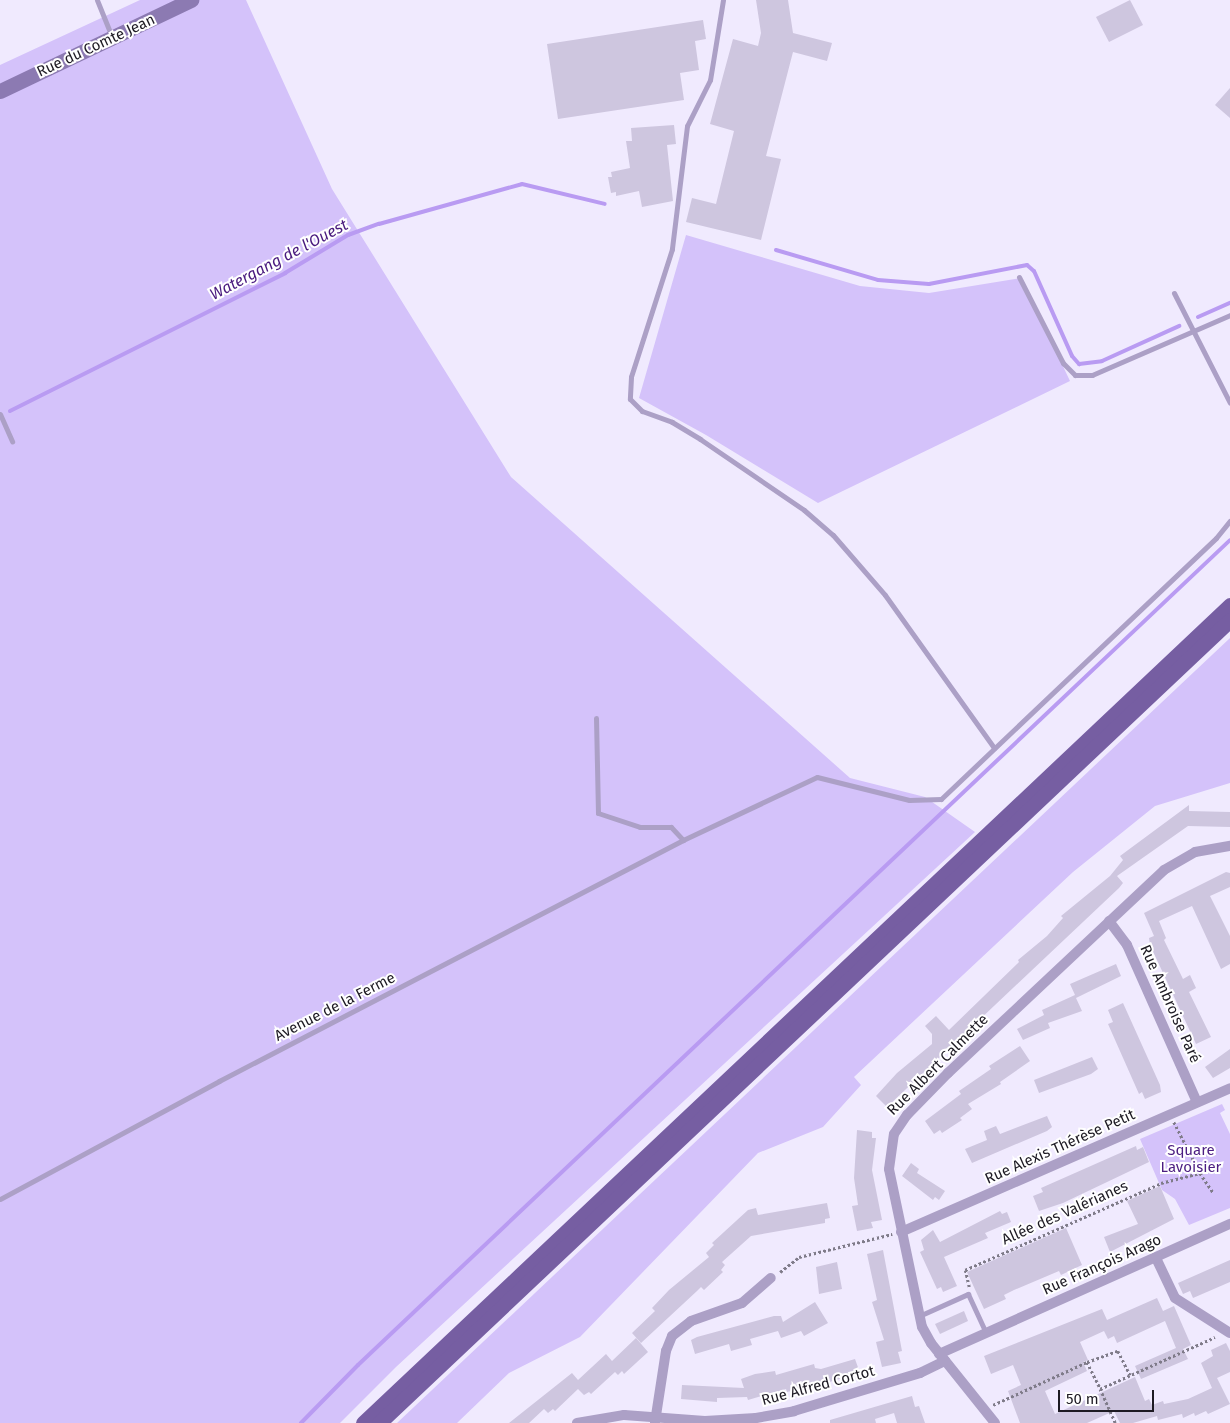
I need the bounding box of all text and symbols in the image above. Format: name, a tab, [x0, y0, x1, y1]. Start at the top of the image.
street label: Rue du Comte Jean	[34, 11, 158, 81]
water label: Watergang de l'Ouest	[207, 215, 351, 305]
street label: Rue Ambroise Paré	[1136, 942, 1204, 1066]
street label: Avenue de la Ferme	[272, 969, 398, 1045]
street label: Rue Albert Calmette	[884, 1011, 992, 1119]
street label: Rue Alexis Thérèse Petit	[982, 1106, 1138, 1188]
park label: Square Lavoisier	[1161, 1141, 1221, 1176]
street label: Allée des Valérianes	[999, 1177, 1131, 1249]
street label: Rue François Arago	[1040, 1231, 1164, 1299]
street label: Rue Alfred Cortot	[759, 1362, 877, 1410]
scale bar	[1060, 1380, 1156, 1412]
text: 50 m	[1066, 1390, 1099, 1408]

